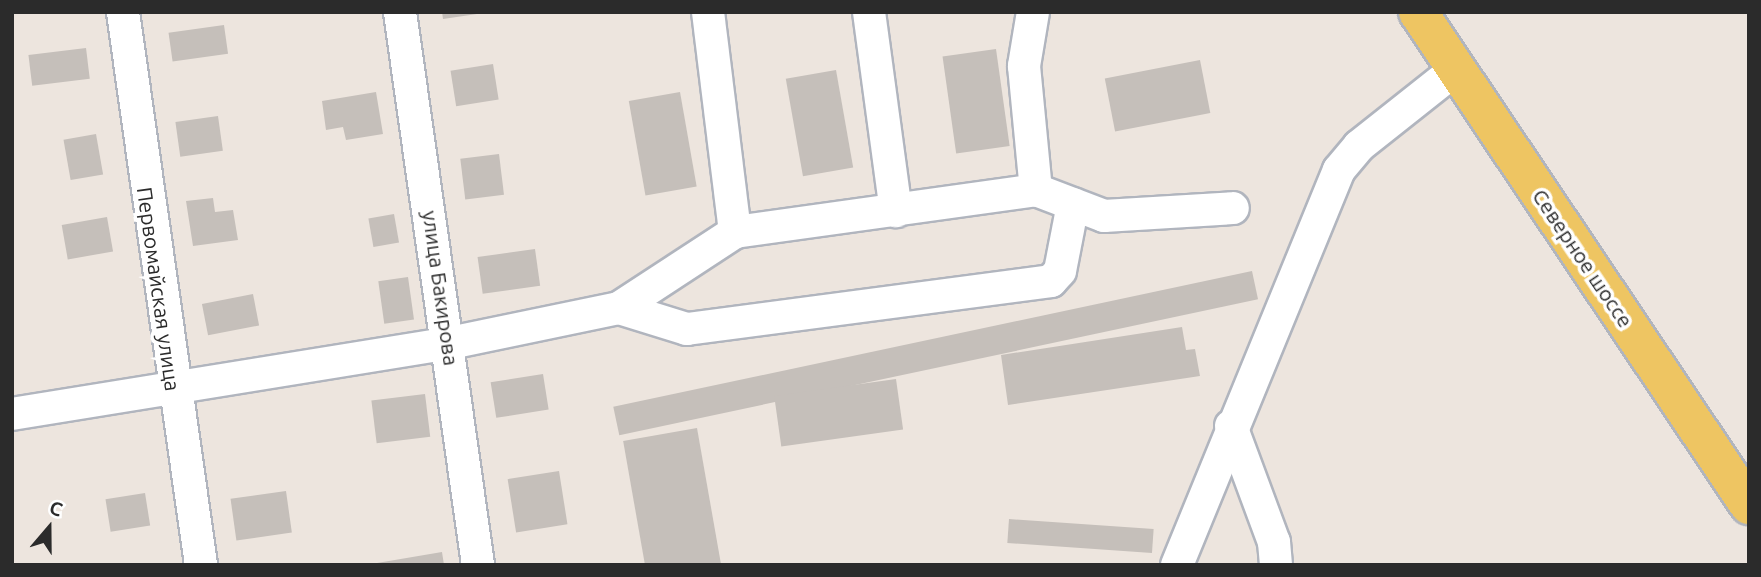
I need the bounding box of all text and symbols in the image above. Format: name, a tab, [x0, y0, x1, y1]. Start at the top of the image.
street label: Северное шоссе	[1527, 184, 1639, 332]
street label: Первомайская улица	[132, 185, 186, 393]
street label: улица Бакирова	[418, 209, 464, 367]
north arrow	[14, 493, 84, 563]
text: С	[47, 496, 66, 521]

